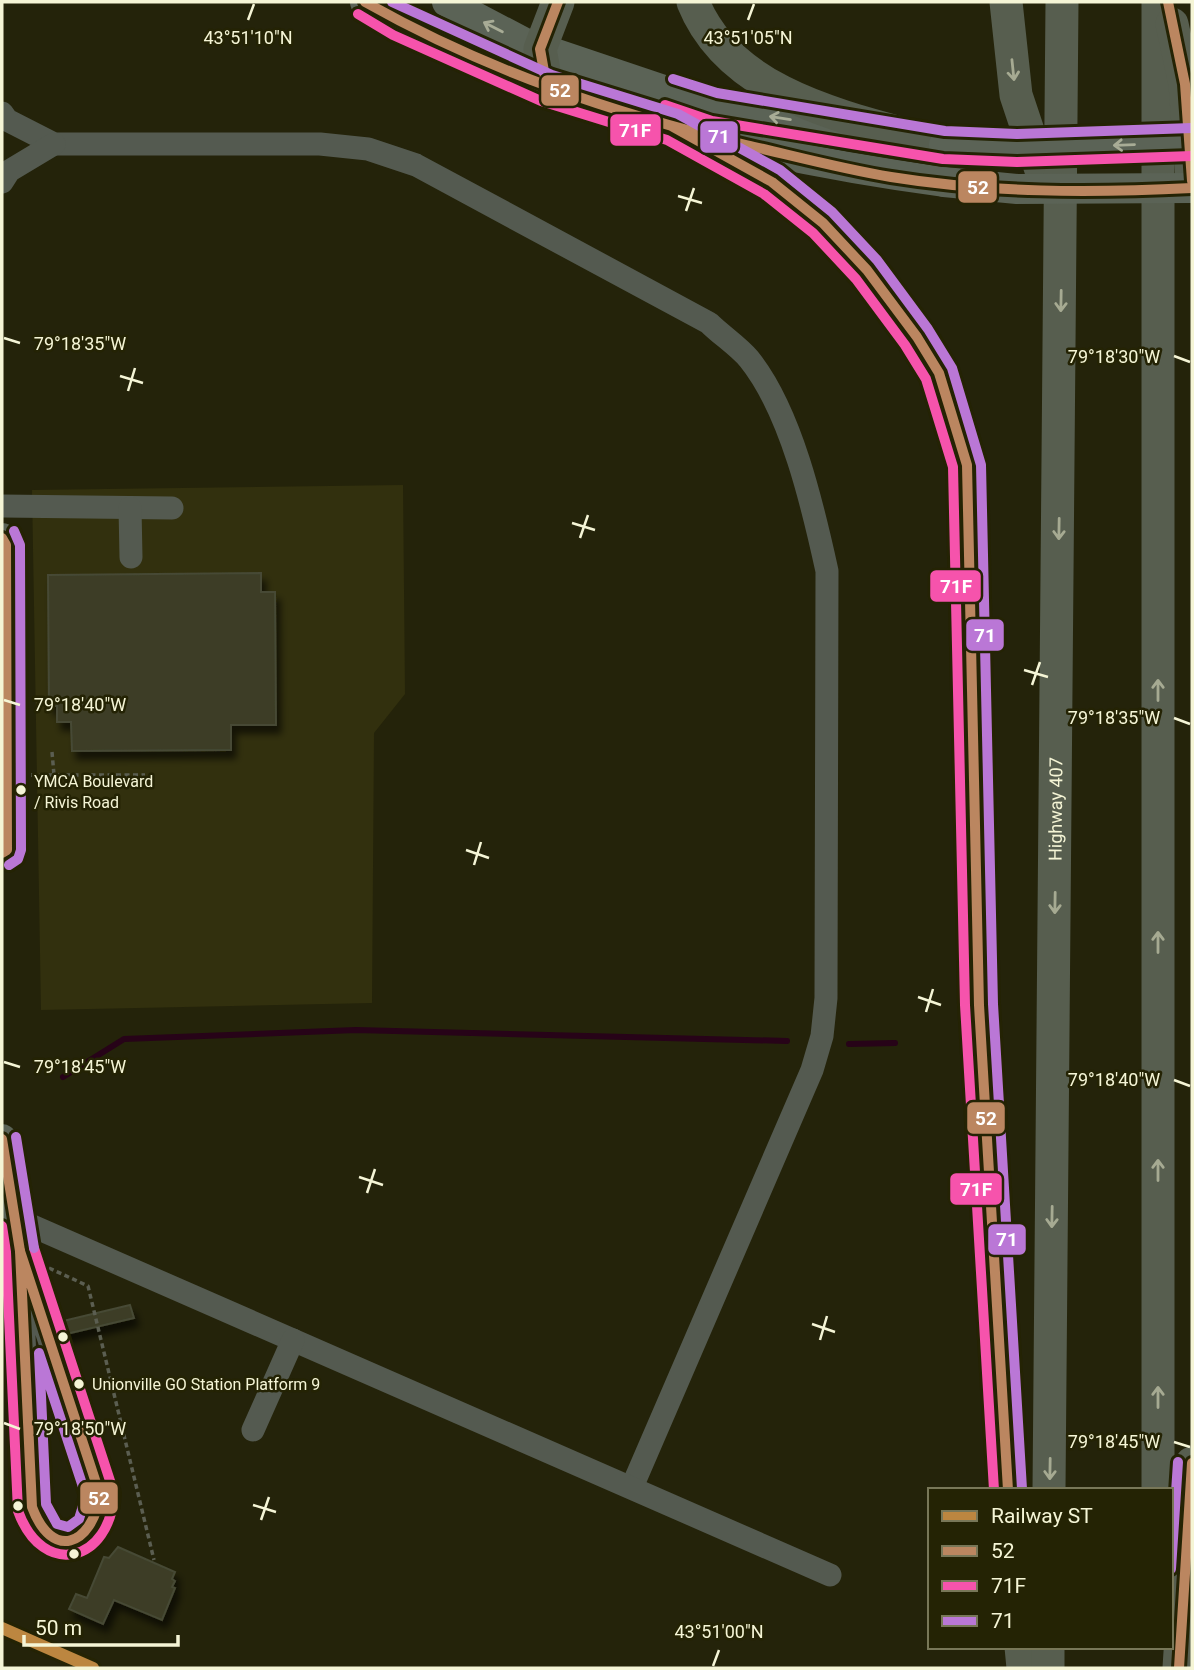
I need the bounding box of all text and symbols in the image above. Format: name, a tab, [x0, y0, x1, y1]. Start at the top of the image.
one-way arrow	[483, 20, 504, 33]
text: 43°51'10"N	[203, 27, 293, 48]
text: 43°51'05"N	[703, 27, 793, 48]
one-way arrow	[1007, 58, 1020, 80]
line badge: 52	[540, 74, 580, 107]
text: 52	[549, 79, 571, 102]
one-way arrow	[769, 111, 792, 124]
line badge: 71F	[609, 113, 662, 147]
text: 71F	[619, 119, 652, 142]
line badge: 71	[699, 120, 739, 154]
text: 71	[708, 125, 730, 148]
one-way arrow	[1113, 138, 1136, 152]
line badge: 52	[957, 170, 998, 204]
text: 52	[967, 176, 989, 199]
one-way arrow	[1054, 290, 1068, 313]
text: 79°18'35"W	[34, 333, 126, 354]
text: 79°18'30"W	[1068, 346, 1160, 367]
one-way arrow	[1052, 517, 1065, 540]
line badge: 71F	[929, 569, 982, 603]
text: 71F	[940, 575, 973, 598]
line badge: 71	[965, 618, 1005, 652]
text: 71	[974, 624, 996, 647]
one-way arrow	[1151, 679, 1165, 702]
text: 79°18'40"W	[34, 694, 126, 715]
text: 79°18'35"W	[1068, 707, 1160, 728]
street label: Highway 407	[1044, 757, 1066, 861]
place label: YMCA Boulevard / Rivis Road	[34, 772, 153, 812]
marker: YMCA Boulevard / Rivis Road	[14, 783, 28, 797]
one-way arrow	[1048, 892, 1062, 915]
one-way arrow	[1151, 931, 1165, 954]
text: 79°18'45"W	[34, 1056, 126, 1077]
text: 79°18'40"W	[1068, 1069, 1160, 1090]
line badge: 52	[966, 1101, 1006, 1135]
text: 52	[975, 1107, 997, 1130]
one-way arrow	[1151, 1158, 1165, 1181]
line badge: 71F	[949, 1172, 1003, 1206]
text: 71F	[960, 1178, 993, 1201]
one-way arrow	[1045, 1205, 1059, 1228]
line badge: 71	[987, 1223, 1027, 1256]
text: 71	[996, 1228, 1018, 1251]
unlabelled marker	[56, 1330, 70, 1344]
place label: Unionville GO Station Platform 9	[92, 1375, 320, 1394]
marker: Unionville GO Station Platform 9	[72, 1377, 86, 1391]
one-way arrow	[1151, 1386, 1165, 1409]
text: 79°18'50"W	[34, 1418, 126, 1439]
text: 79°18'45"W	[1068, 1431, 1160, 1452]
one-way arrow	[1043, 1457, 1057, 1480]
line badge: 52	[79, 1481, 119, 1515]
text: 52	[88, 1487, 110, 1510]
legend	[928, 1488, 1173, 1649]
unlabelled marker	[11, 1499, 25, 1513]
text: Railway ST	[991, 1504, 1093, 1528]
text: 52	[991, 1539, 1015, 1563]
unlabelled marker	[67, 1547, 81, 1561]
text: 71F	[991, 1574, 1026, 1598]
scale bar	[24, 1604, 178, 1648]
text: 71	[991, 1609, 1015, 1633]
text: 50 m	[35, 1616, 82, 1640]
text: 43°51'00"N	[674, 1621, 764, 1642]

